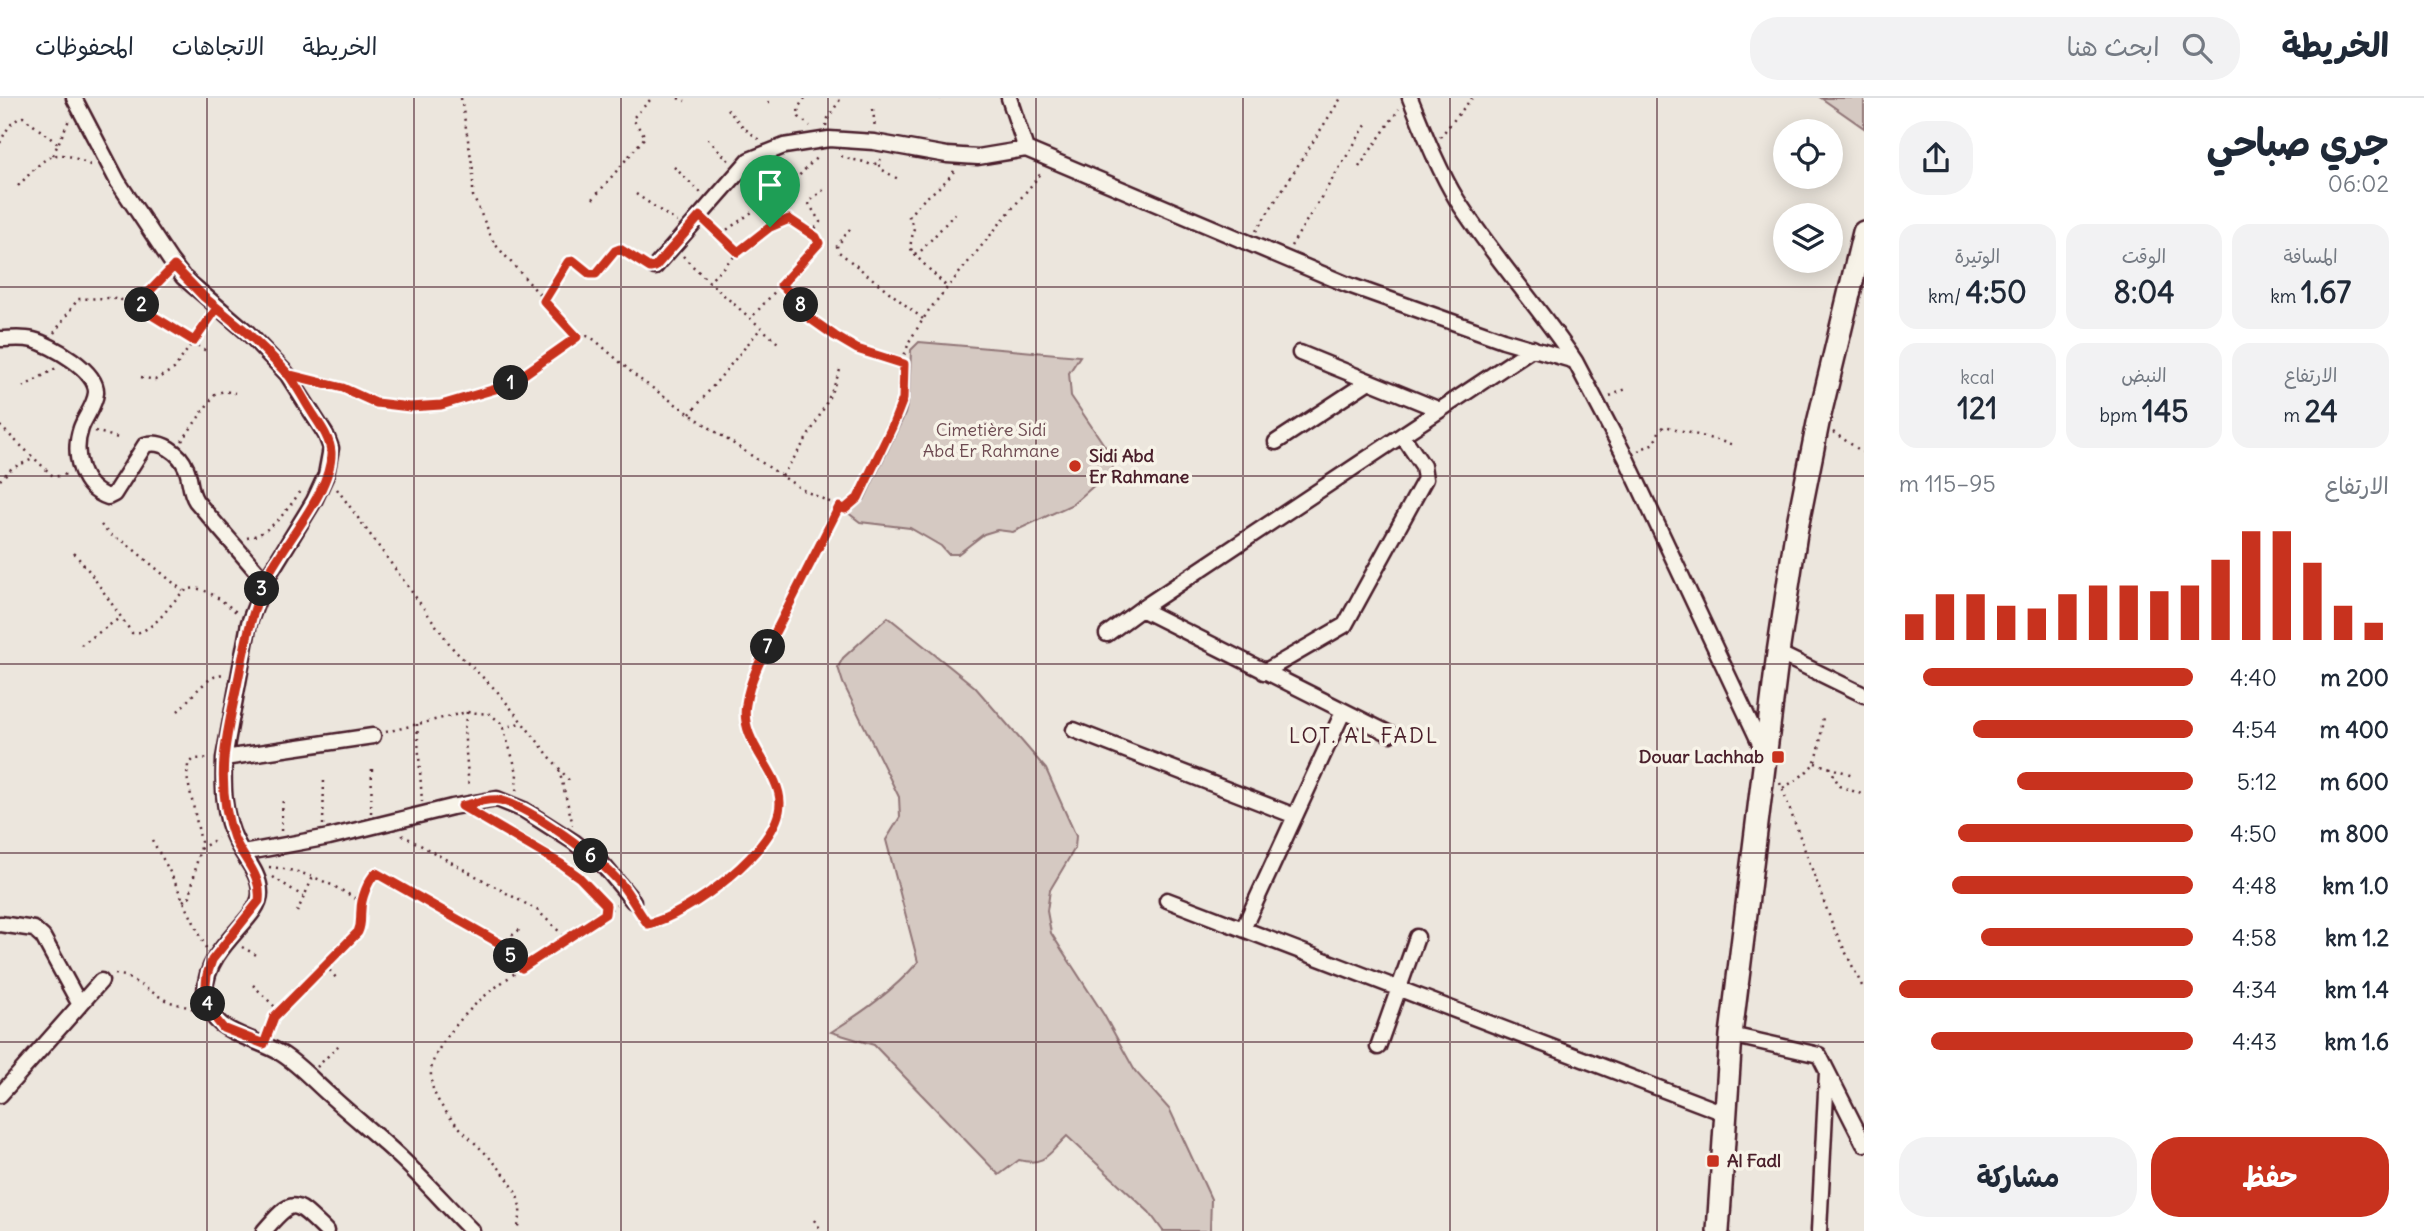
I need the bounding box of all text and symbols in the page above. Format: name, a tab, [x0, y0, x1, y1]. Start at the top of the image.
search box	[1750, 17, 2240, 80]
text: الخريطة	[2282, 24, 2389, 66]
icon: search	[2178, 29, 2216, 67]
text: ابحث هنا	[2066, 30, 2160, 63]
text: المحفوظات	[35, 31, 134, 61]
text: الاتجاهات	[172, 31, 265, 61]
text: الخريطة	[303, 31, 377, 61]
map controls	[1773, 119, 1843, 273]
button: locate	[1773, 119, 1843, 189]
text: جري صباحي	[2206, 119, 2389, 166]
button: share	[1899, 121, 1973, 195]
pin	[740, 155, 800, 227]
icon: arrive	[751, 166, 789, 204]
text: 06:02	[2328, 169, 2389, 198]
button: layers	[1773, 203, 1843, 273]
text: الوتيرة	[1954, 244, 2000, 268]
text: الوقت	[2122, 244, 2166, 268]
text: المسافة	[2284, 244, 2338, 268]
text: 4:50	[1966, 273, 2027, 311]
text: 8:04	[2113, 273, 2175, 311]
text: 1.67	[2301, 273, 2351, 311]
text: /km	[1928, 284, 1966, 308]
text: km	[2270, 284, 2301, 308]
pin: 2	[124, 288, 160, 322]
pin: 8	[784, 288, 818, 322]
text: 2	[136, 292, 147, 316]
text: 8	[795, 292, 806, 316]
text: النبض	[2121, 363, 2167, 387]
text: الارتفاع	[2284, 363, 2337, 387]
text: kcal	[1960, 365, 1994, 389]
pin: 1	[494, 366, 528, 400]
text: 1	[507, 370, 514, 394]
text: 121	[1957, 389, 1997, 427]
text: 145	[2142, 392, 2189, 430]
text: 24	[2305, 392, 2338, 430]
text: bpm	[2100, 403, 2142, 427]
text: m	[2283, 403, 2305, 427]
park label: Cimetière Sidi Abd Er Rahmane	[923, 418, 1059, 462]
place label: Sidi Abd Er Rahmane	[1089, 444, 1190, 488]
marker: Sidi Abd Er Rahmane	[1067, 458, 1083, 474]
text: 95–115 m	[1899, 469, 1996, 498]
text: الارتفاع	[2325, 471, 2389, 500]
pin: 3	[244, 572, 280, 606]
text: 3	[256, 576, 267, 600]
pin: 7	[750, 630, 786, 664]
text: 7	[763, 634, 772, 658]
text: 4:40	[2230, 663, 2277, 692]
text: 200 m	[2320, 663, 2389, 692]
text: 4:54	[2232, 715, 2277, 744]
text: 400 m	[2320, 715, 2389, 744]
district label: LOT. AL FADL	[1289, 722, 1439, 749]
place label: Douar Lachhab	[1639, 745, 1764, 768]
marker: Douar Lachhab	[1770, 749, 1786, 765]
text: 5:12	[2237, 767, 2277, 796]
text: 600 m	[2320, 767, 2389, 796]
text: 4:50	[2230, 819, 2277, 848]
text: 800 m	[2320, 819, 2389, 848]
pin: 6	[574, 838, 608, 874]
text: 6	[585, 843, 596, 867]
text: 4:48	[2232, 871, 2277, 900]
text: 1.0 km	[2323, 871, 2389, 900]
text: 4:58	[2232, 923, 2277, 952]
text: 1.2 km	[2325, 923, 2389, 952]
pin: 5	[494, 938, 528, 974]
text: 5	[505, 943, 516, 967]
text: 4:34	[2232, 975, 2277, 1004]
text: 1.4 km	[2325, 975, 2389, 1004]
pin: 4	[190, 986, 226, 1021]
text: 4	[202, 991, 213, 1015]
text: 4:43	[2232, 1027, 2277, 1056]
text: 1.6 km	[2324, 1027, 2389, 1056]
button: مشاركة	[1899, 1137, 2137, 1217]
button: حفظ	[2151, 1137, 2389, 1217]
place label: Al Fadl	[1727, 1149, 1781, 1172]
marker: Al Fadl	[1705, 1153, 1721, 1169]

